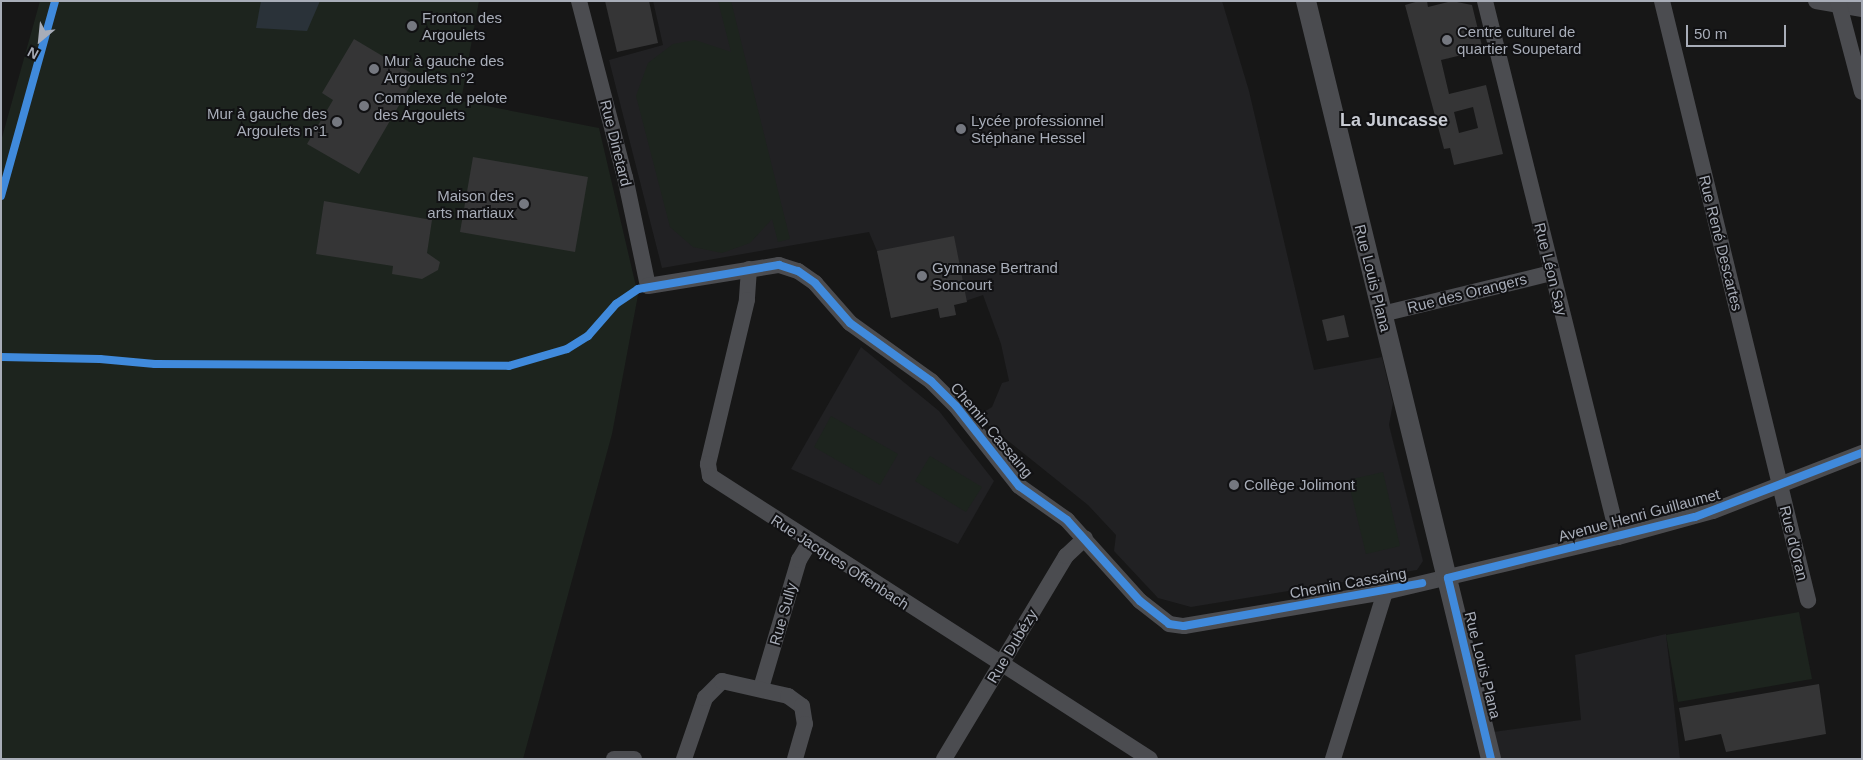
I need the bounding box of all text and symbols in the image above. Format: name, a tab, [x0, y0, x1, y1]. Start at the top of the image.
place label: Fronton des Argoulets	[422, 8, 502, 43]
north arrow	[15, 15, 65, 65]
scale bar	[1688, 15, 1788, 47]
marker: Fronton des Argoulets	[406, 20, 418, 32]
place label: Centre culturel de quartier Soupetard	[1457, 22, 1581, 57]
text: 50 m	[1694, 25, 1727, 42]
marker: Centre culturel de quartier Soupetard	[1441, 34, 1453, 46]
text: N	[25, 44, 41, 63]
place label: Mur à gauche des Argoulets n°2	[384, 51, 504, 86]
marker: Mur à gauche des Argoulets n°2	[368, 63, 380, 75]
place label: Complexe de pelote des Argoulets	[374, 88, 507, 123]
street label: Rue Dinetard	[597, 98, 635, 188]
marker: Complexe de pelote des Argoulets	[358, 100, 370, 112]
place label: Mur à gauche des Argoulets n°1	[207, 104, 327, 139]
district label: La Juncasse	[1340, 109, 1448, 131]
place label: Lycée professionnel Stéphane Hessel	[971, 111, 1104, 146]
marker: Mur à gauche des Argoulets n°1	[331, 116, 343, 128]
marker: Lycée professionnel Stéphane Hessel	[955, 123, 967, 135]
street label: Rue René Descartes	[1695, 173, 1747, 313]
place label: Maison des arts martiaux	[427, 186, 514, 221]
marker: Maison des arts martiaux	[518, 198, 530, 210]
street label: Rue Léon Say	[1531, 221, 1571, 317]
street label: Rue Louis Plana	[1351, 222, 1395, 334]
place label: Gymnase Bertrand Soncourt	[932, 258, 1058, 293]
street label: Rue des Orangers	[1405, 269, 1529, 317]
marker: Gymnase Bertrand Soncourt	[916, 270, 928, 282]
street label: Chemin Cassaing	[947, 379, 1037, 481]
place label: Collège Jolimont	[1244, 476, 1355, 494]
marker: Collège Jolimont	[1228, 479, 1240, 491]
street label: Avenue Henri Guillaumet	[1556, 485, 1722, 545]
street label: Rue d'Oran	[1776, 504, 1812, 582]
street label: Rue Jacques Offenbach	[768, 511, 912, 613]
street label: Chemin Cassaing	[1288, 564, 1408, 602]
street label: Rue Sully	[766, 581, 800, 647]
street label: Rue Dubézy	[983, 606, 1041, 686]
street label: Rue Louis Plana	[1461, 609, 1505, 721]

